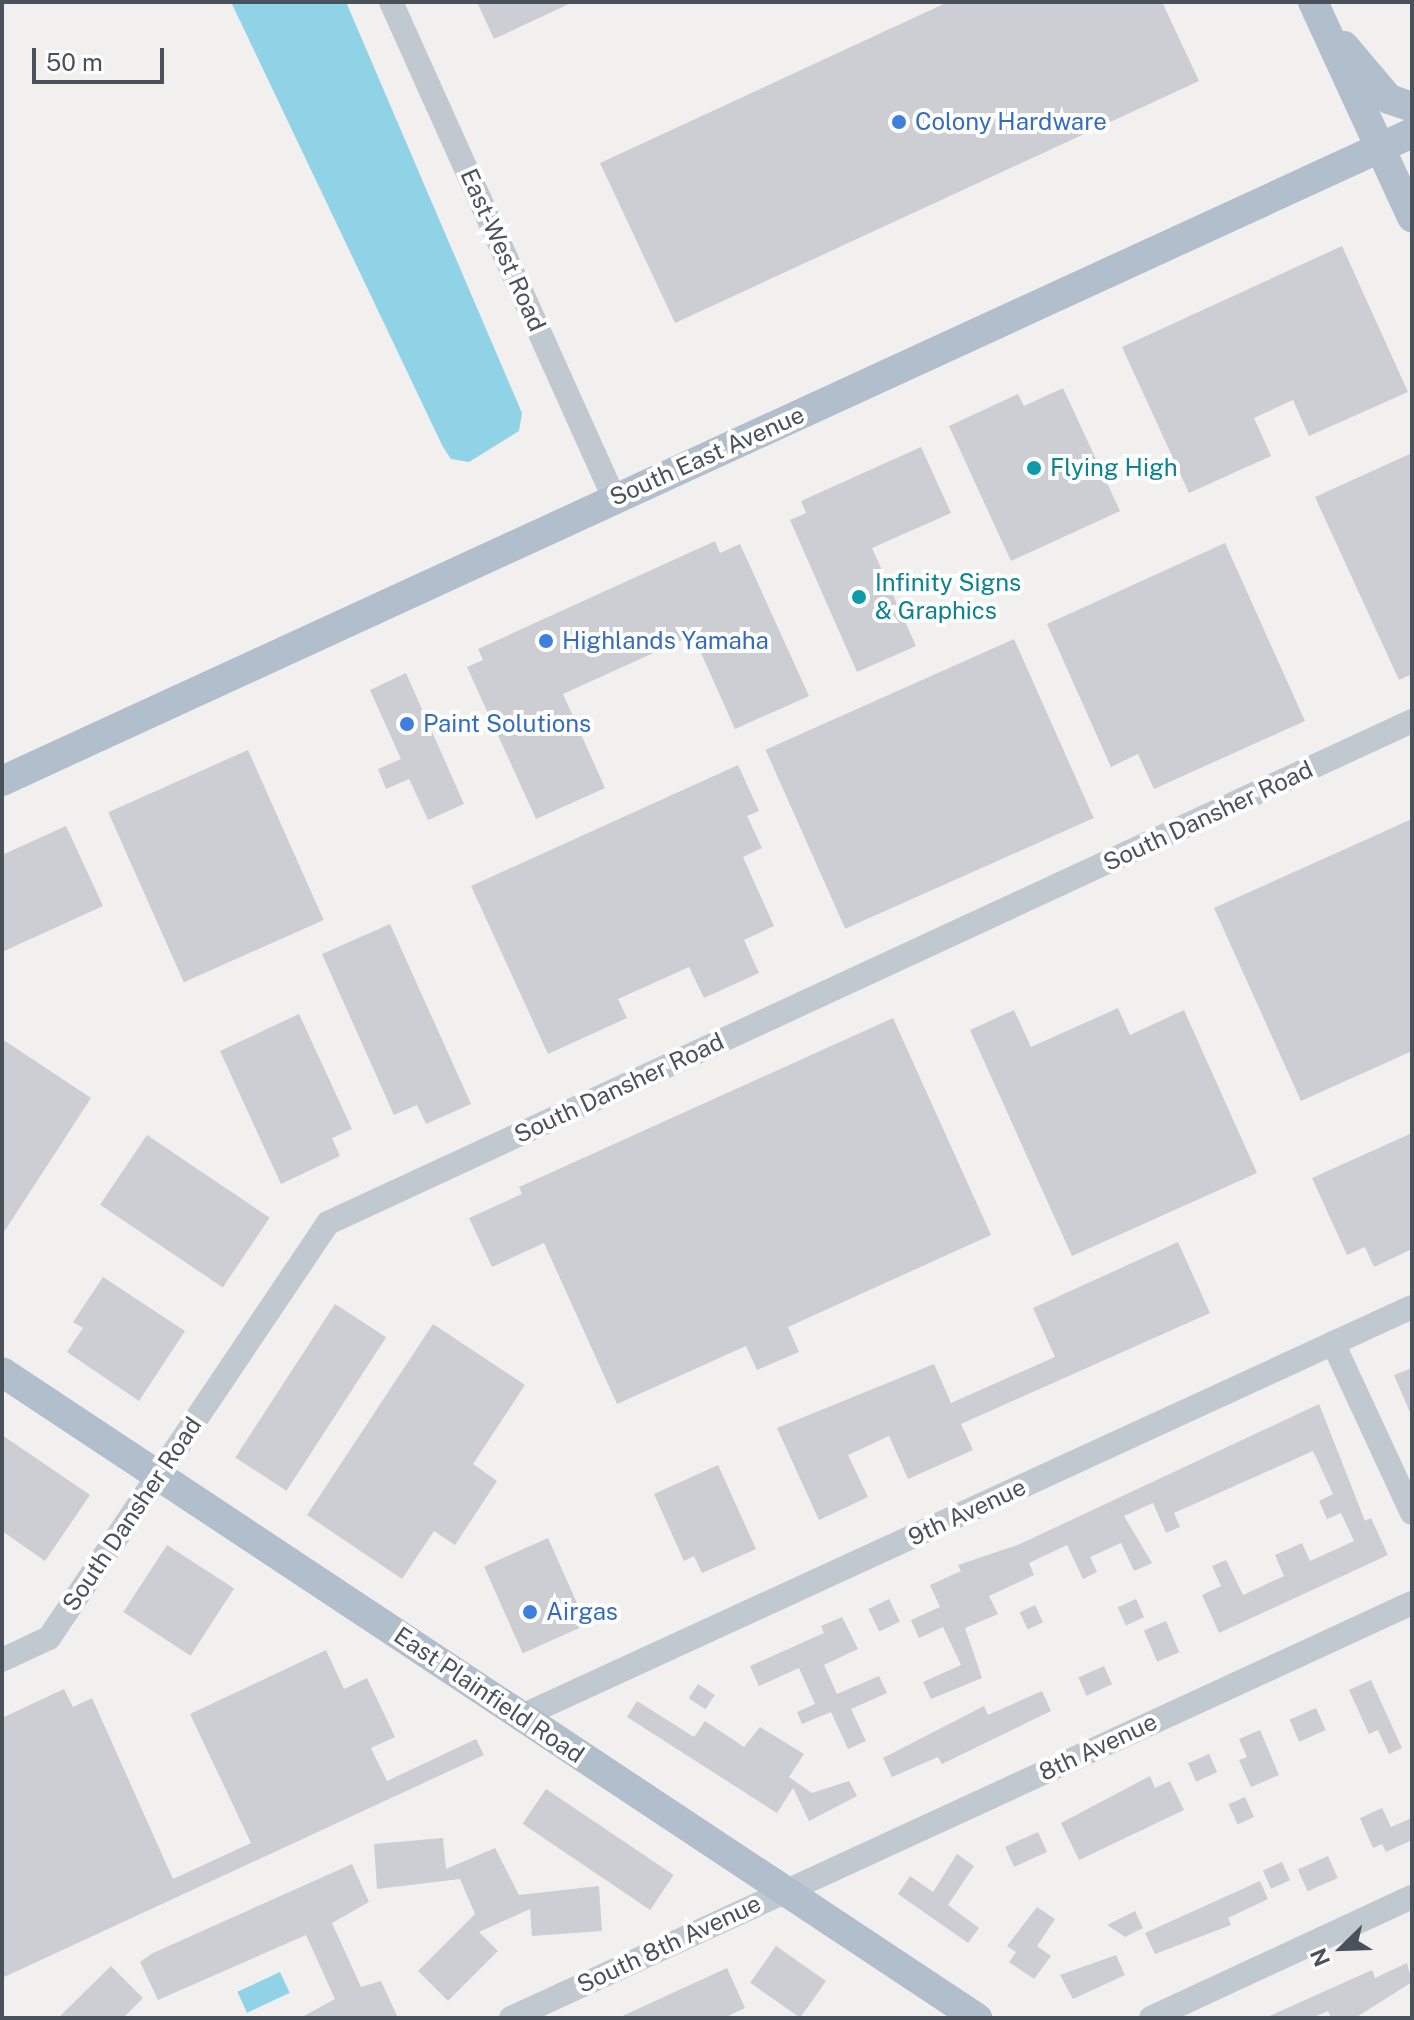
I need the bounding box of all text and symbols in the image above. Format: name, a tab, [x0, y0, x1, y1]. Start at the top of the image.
scale bar	[36, 32, 168, 82]
text: 50 m	[46, 48, 103, 76]
place label: Colony Hardware	[915, 108, 1107, 136]
marker: Colony Hardware	[890, 113, 908, 131]
street label: East-West Road	[454, 164, 552, 336]
street label: South East Avenue	[605, 400, 809, 512]
place label: Flying High	[1050, 454, 1178, 482]
marker: Flying High	[1025, 459, 1043, 477]
place label: Infinity Signs & Graphics	[875, 569, 1021, 625]
marker: Infinity Signs & Graphics	[850, 588, 868, 606]
place label: Highlands Yamaha	[562, 627, 769, 655]
marker: Highlands Yamaha	[537, 632, 555, 650]
place label: Paint Solutions	[423, 710, 591, 738]
marker: Paint Solutions	[398, 715, 416, 733]
street label: South Dansher Road	[1099, 755, 1317, 877]
street label: South Dansher Road	[510, 1027, 728, 1149]
street label: South Dansher Road	[56, 1412, 208, 1616]
street label: 9th Avenue	[904, 1472, 1030, 1552]
place label: Airgas	[546, 1598, 618, 1626]
marker: Airgas	[521, 1603, 539, 1621]
street label: East Plainfield Road	[389, 1621, 589, 1769]
street label: 8th Avenue	[1034, 1707, 1162, 1787]
street label: South 8th Avenue	[573, 1889, 765, 1999]
north arrow	[1302, 1908, 1382, 1988]
text: N	[1305, 1944, 1335, 1970]

